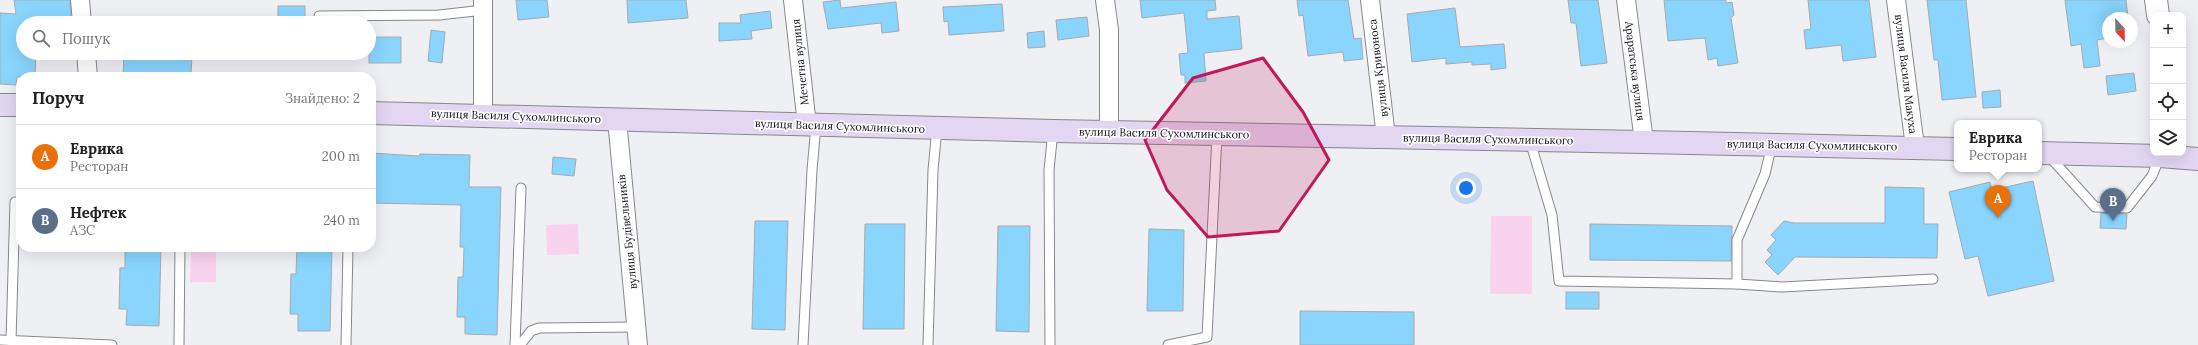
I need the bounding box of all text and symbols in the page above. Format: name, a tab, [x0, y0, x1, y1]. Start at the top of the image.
north arrow	[2102, 12, 2138, 48]
map controls	[2150, 12, 2186, 156]
button: +	[2150, 12, 2186, 48]
street label: вулиця Василя Макуха	[1892, 13, 1920, 135]
search box	[16, 16, 376, 60]
street label: Мечетна вулиця	[789, 18, 811, 106]
street label: вулиця Кривоноса	[1365, 18, 1391, 118]
street label: Араратська вулиця	[1622, 19, 1648, 122]
icon: search	[30, 27, 52, 49]
text: Пошук	[62, 29, 110, 48]
button: −	[2150, 48, 2186, 84]
button: locate	[2150, 84, 2186, 120]
text: Поруч	[32, 87, 84, 109]
text: Знайдено: 2	[285, 90, 360, 107]
street label: вулиця Василя Сухомлинського	[431, 106, 601, 126]
street label: вулиця Василя Сухомлинського	[755, 116, 925, 136]
popup	[1954, 120, 2042, 172]
button: layers	[2150, 120, 2186, 156]
street label: вулиця Василя Сухомлинського	[1079, 125, 1249, 141]
text: Еврика	[1969, 128, 2022, 147]
street label: вулиця Василя Сухомлинського	[1403, 131, 1573, 147]
street label: вулиця Василя Сухомлинського	[1727, 137, 1897, 153]
text: Еврика	[70, 139, 124, 158]
text: Ресторан	[1969, 147, 2027, 164]
text: A	[41, 148, 49, 165]
text: 200 m	[322, 148, 360, 165]
text: Ресторан	[70, 158, 128, 175]
street label: вулиця Будівельників	[614, 174, 640, 290]
your location	[1456, 178, 1476, 198]
pin: A	[1985, 185, 2011, 218]
pin: B	[2100, 188, 2126, 221]
text: Нефтек	[70, 203, 127, 222]
text: B	[41, 212, 49, 229]
text: 240 m	[323, 212, 360, 229]
text: АЗС	[70, 222, 95, 239]

